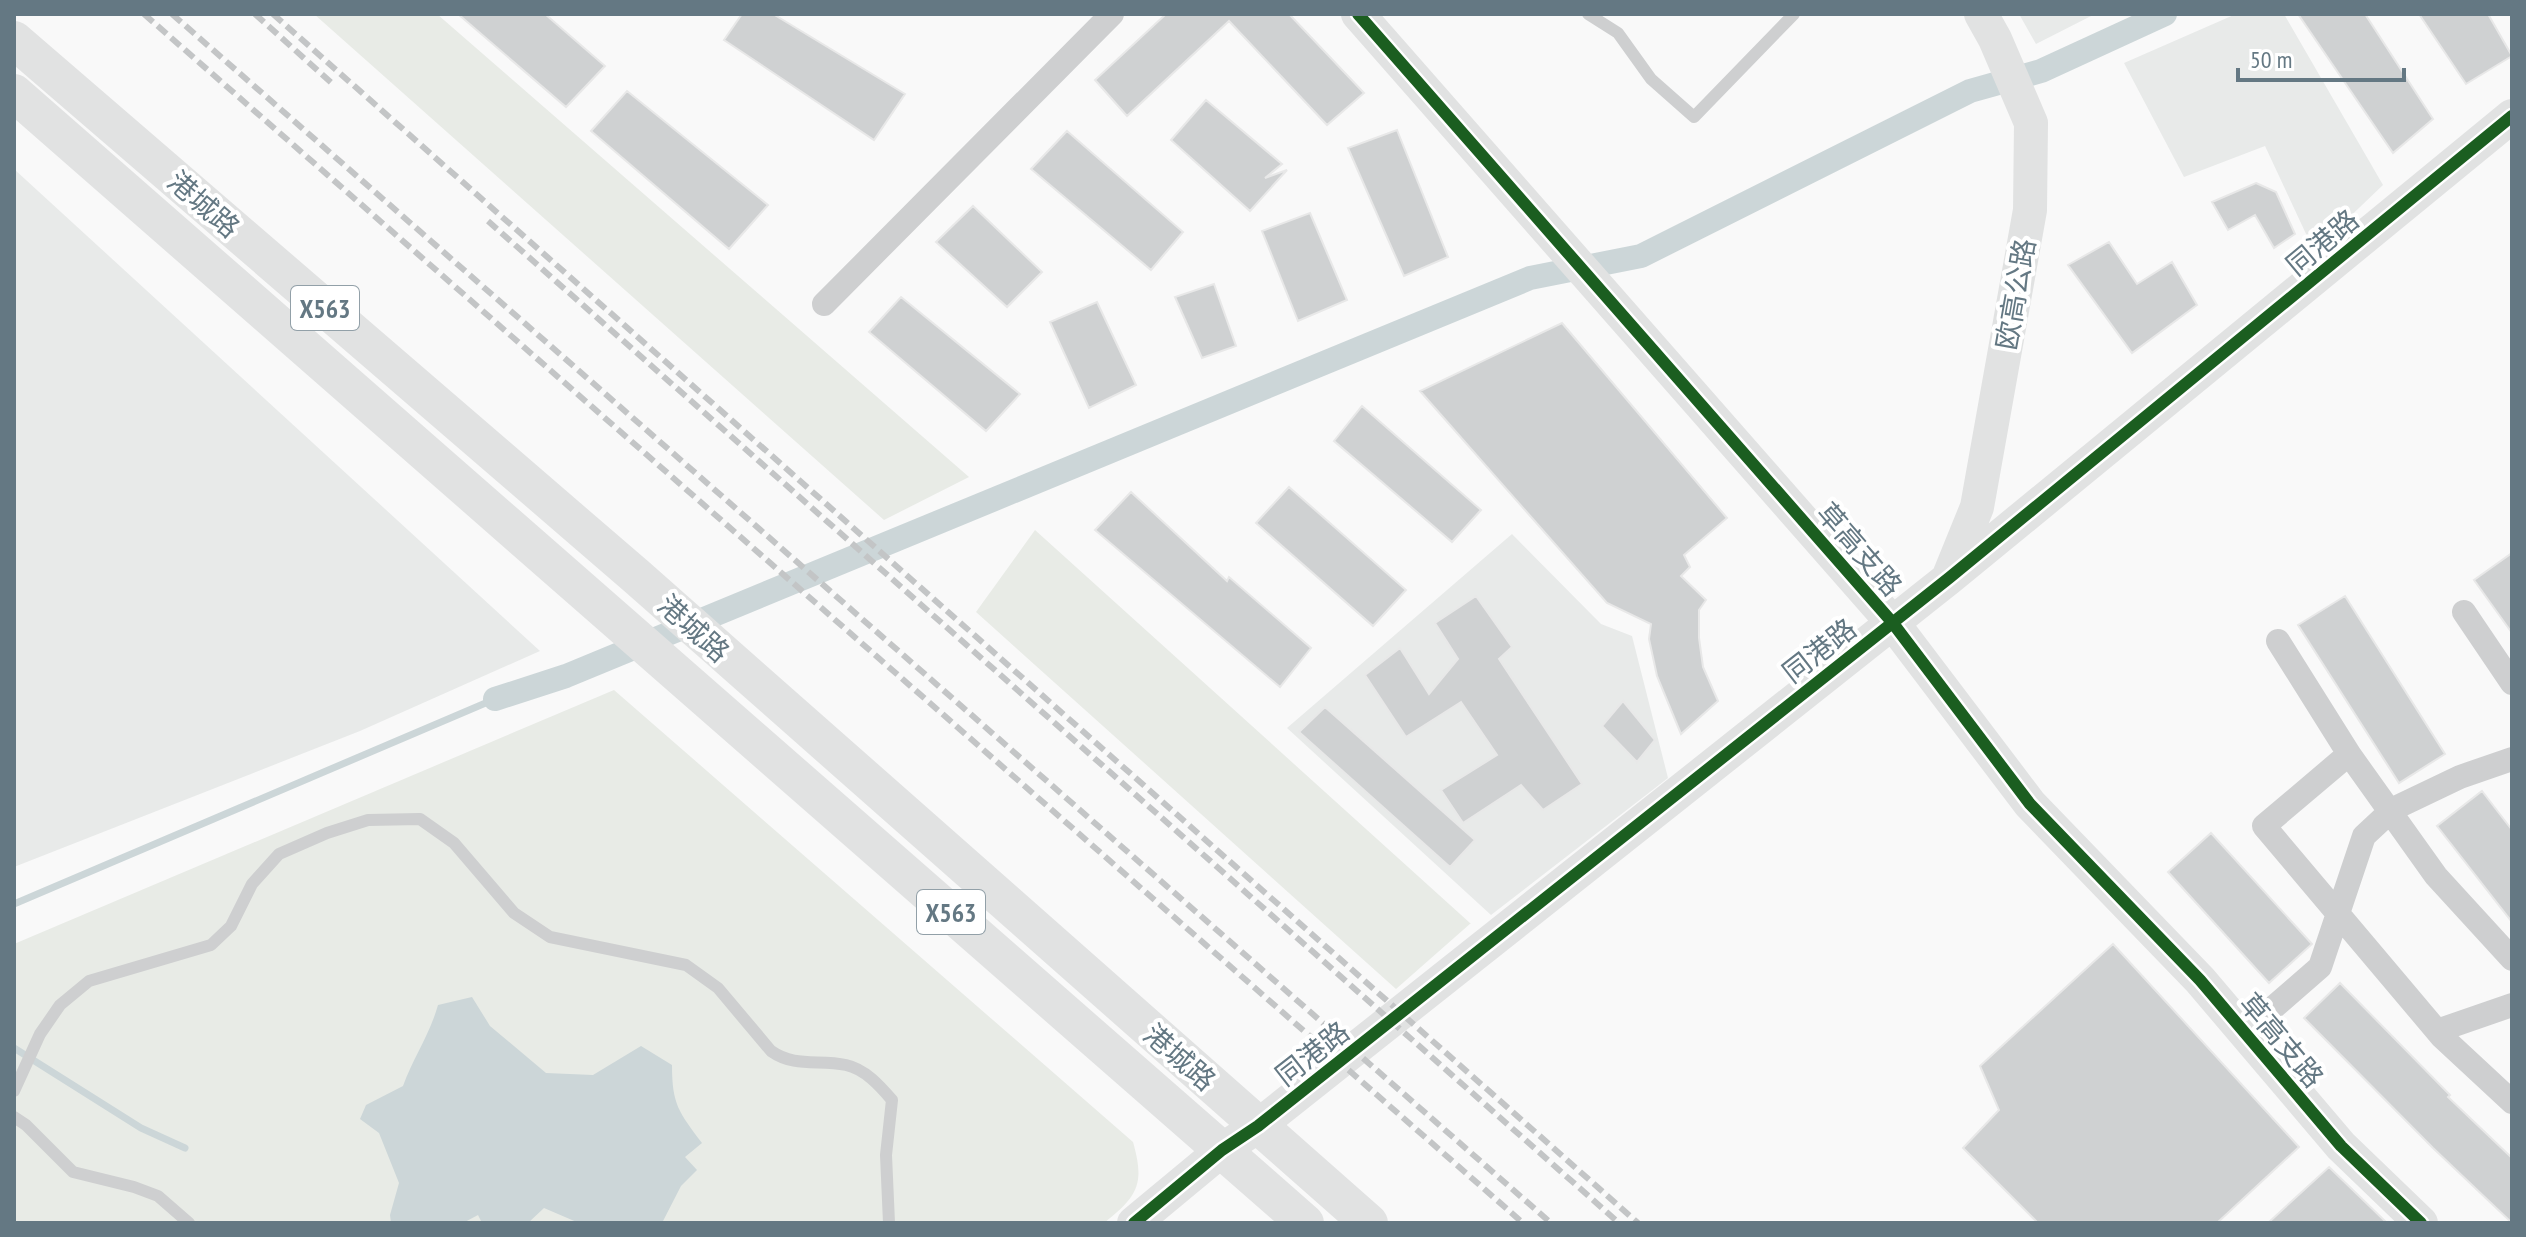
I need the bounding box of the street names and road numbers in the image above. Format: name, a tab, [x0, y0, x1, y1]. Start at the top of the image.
street label: 港城路	[160, 162, 248, 246]
street label: 同港路	[2278, 201, 2366, 283]
street label: 欧高公路	[1987, 236, 2043, 352]
road number: X563	[291, 286, 359, 330]
street label: 草高支路	[1809, 495, 1911, 603]
street label: 港城路	[650, 586, 738, 670]
street label: 同港路	[1775, 610, 1863, 690]
road number: X563	[917, 890, 985, 934]
street label: 草高支路	[2232, 985, 2332, 1095]
street label: 同港路	[1268, 1013, 1356, 1093]
street label: 港城路	[1136, 1015, 1224, 1099]

